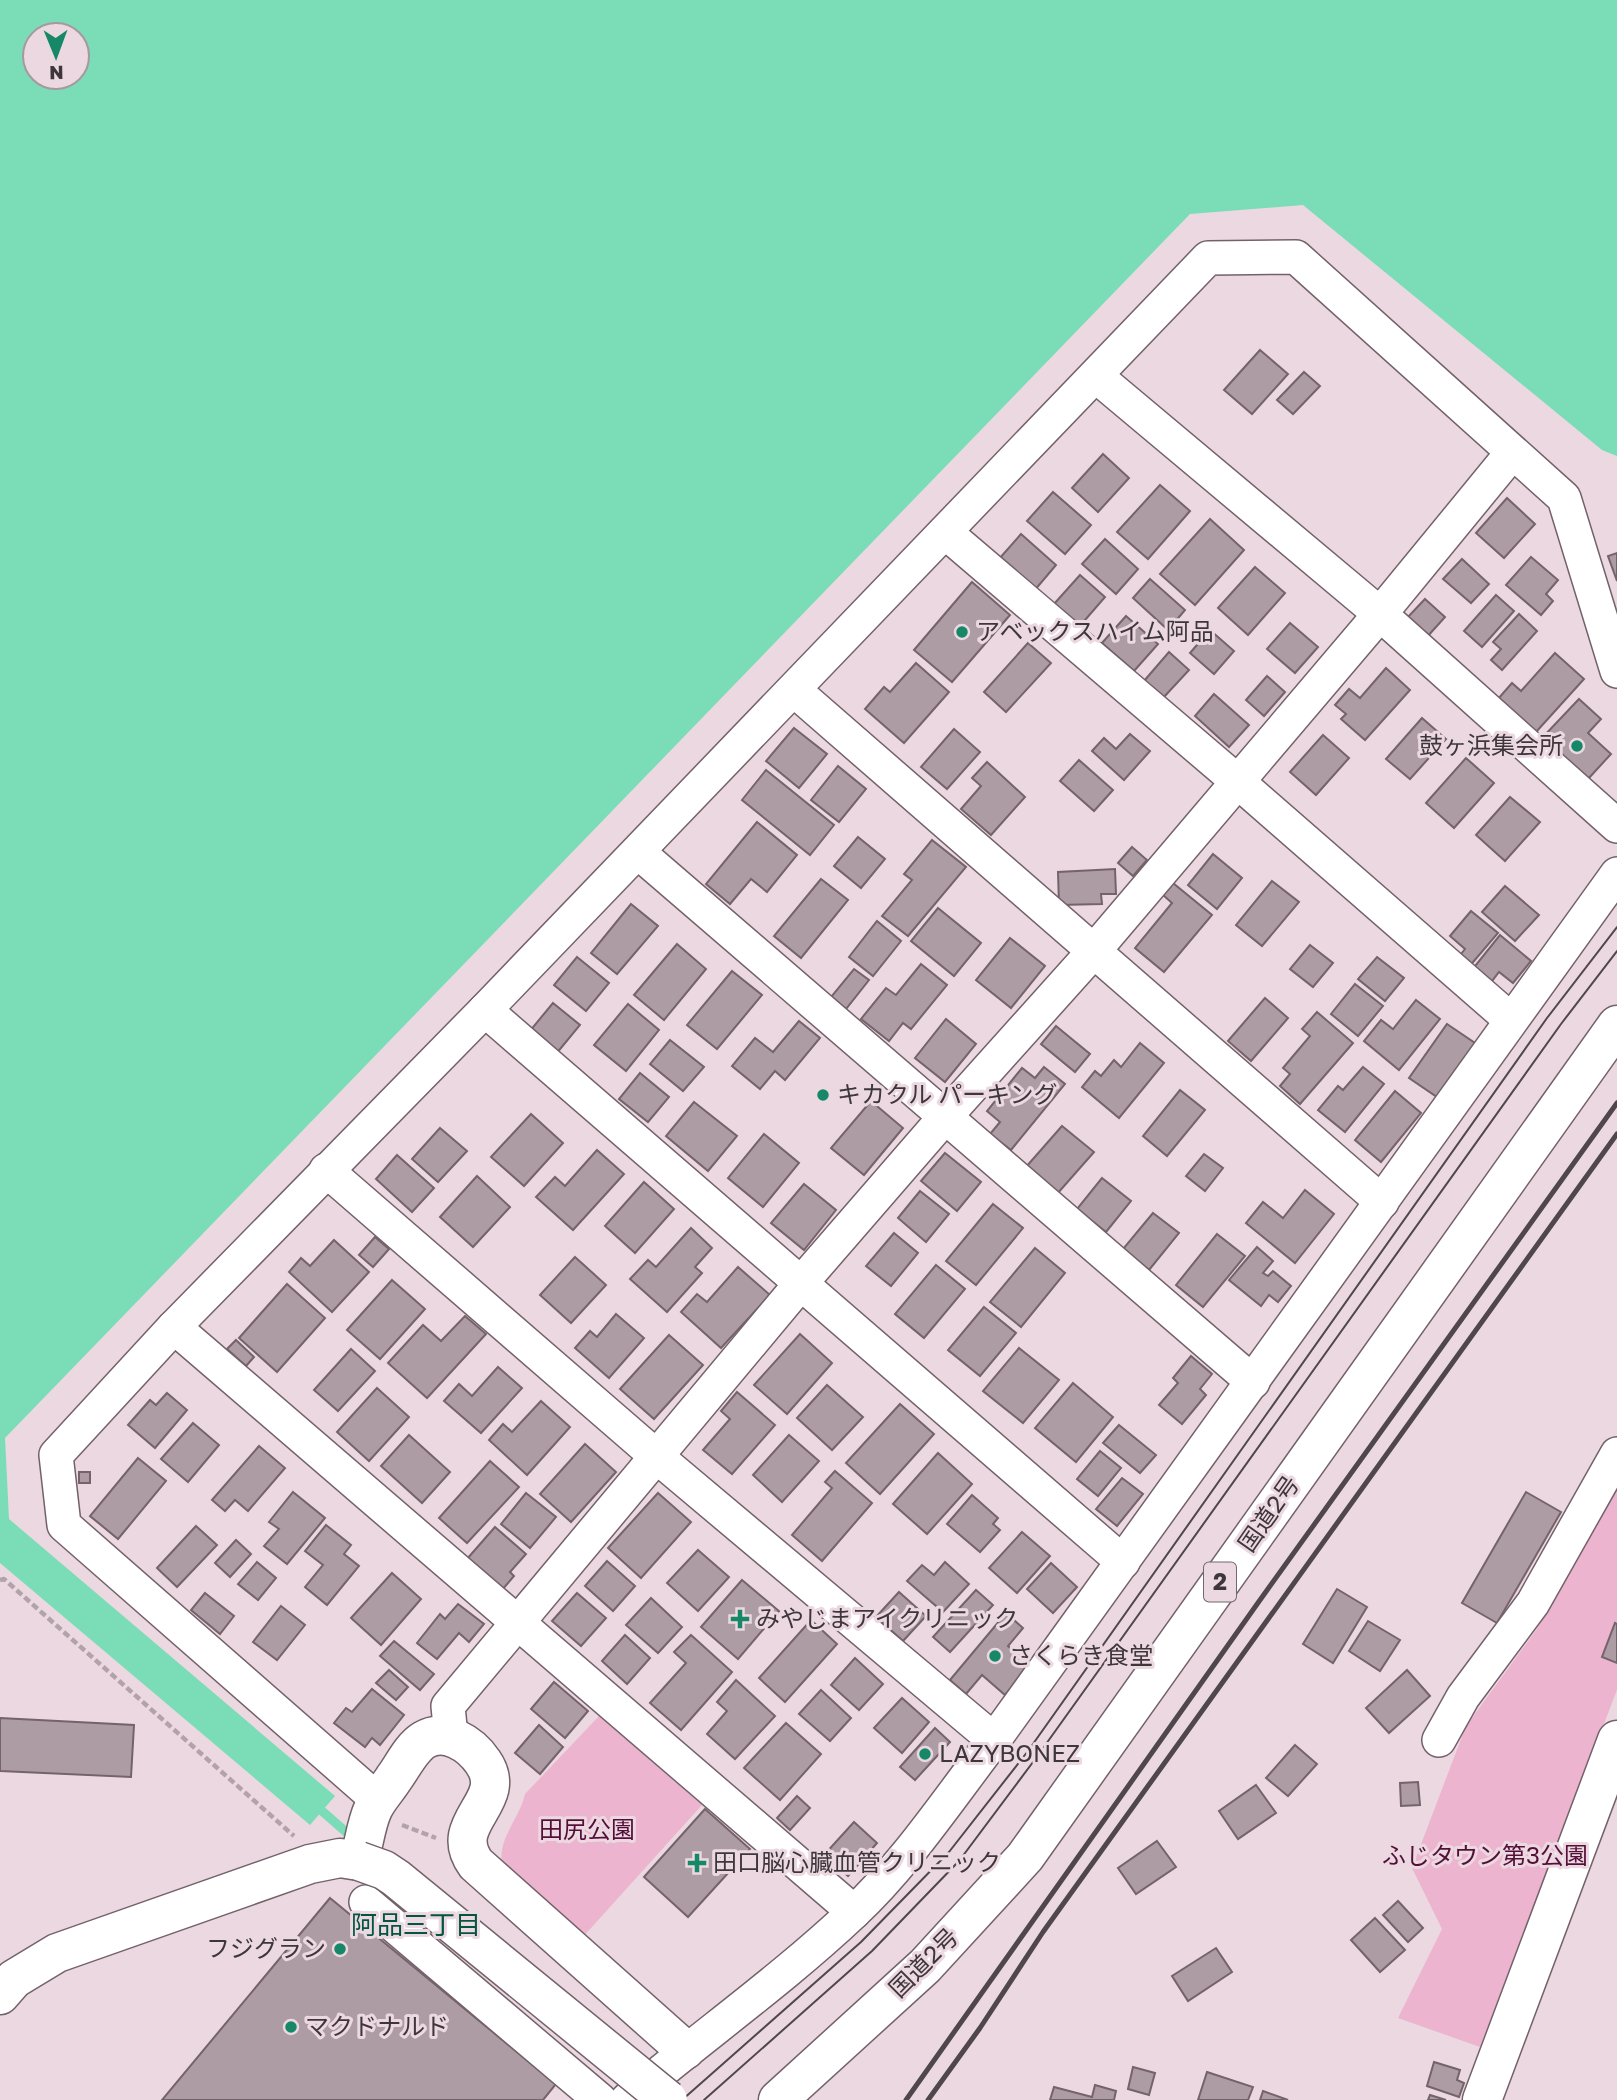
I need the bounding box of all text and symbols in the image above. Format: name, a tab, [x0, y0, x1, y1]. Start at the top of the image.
north arrow	[21, 21, 91, 91]
text: N	[49, 62, 64, 85]
place label: アベックスハイム阿品	[976, 616, 1214, 645]
marker: アベックスハイム阿品	[954, 624, 970, 640]
place label: 鼓ヶ浜集会所	[1419, 730, 1563, 759]
marker: 鼓ヶ浜集会所	[1569, 738, 1585, 754]
place label: キカクル パーキング	[837, 1079, 1058, 1108]
marker: キカクル パーキング	[815, 1087, 831, 1103]
street label: 国道2号	[1231, 1470, 1304, 1557]
road number: 2	[1204, 1562, 1236, 1602]
place label: みやじまアイクリニック	[756, 1603, 1018, 1632]
marker: みやじまアイクリニック	[730, 1609, 750, 1629]
place label: さくらき食堂	[1009, 1640, 1153, 1669]
marker: さくらき食堂	[987, 1648, 1003, 1664]
place label: LAZYBONEZ	[939, 1738, 1080, 1767]
marker: LAZYBONEZ	[917, 1746, 933, 1762]
park label: 田尻公園	[539, 1814, 635, 1843]
park label: ふじタウン第3公園	[1382, 1840, 1588, 1869]
place label: 田口脳心臓血管クリニック	[713, 1847, 1001, 1876]
marker: 田口脳心臓血管クリニック	[687, 1853, 707, 1873]
district label: 阿品三丁目	[351, 1909, 481, 1940]
street label: 国道2号	[882, 1921, 964, 2003]
place label: フジグラン	[206, 1933, 326, 1962]
marker: フジグラン	[332, 1941, 348, 1957]
place label: マクドナルド	[305, 2011, 449, 2040]
marker: マクドナルド	[283, 2019, 299, 2035]

